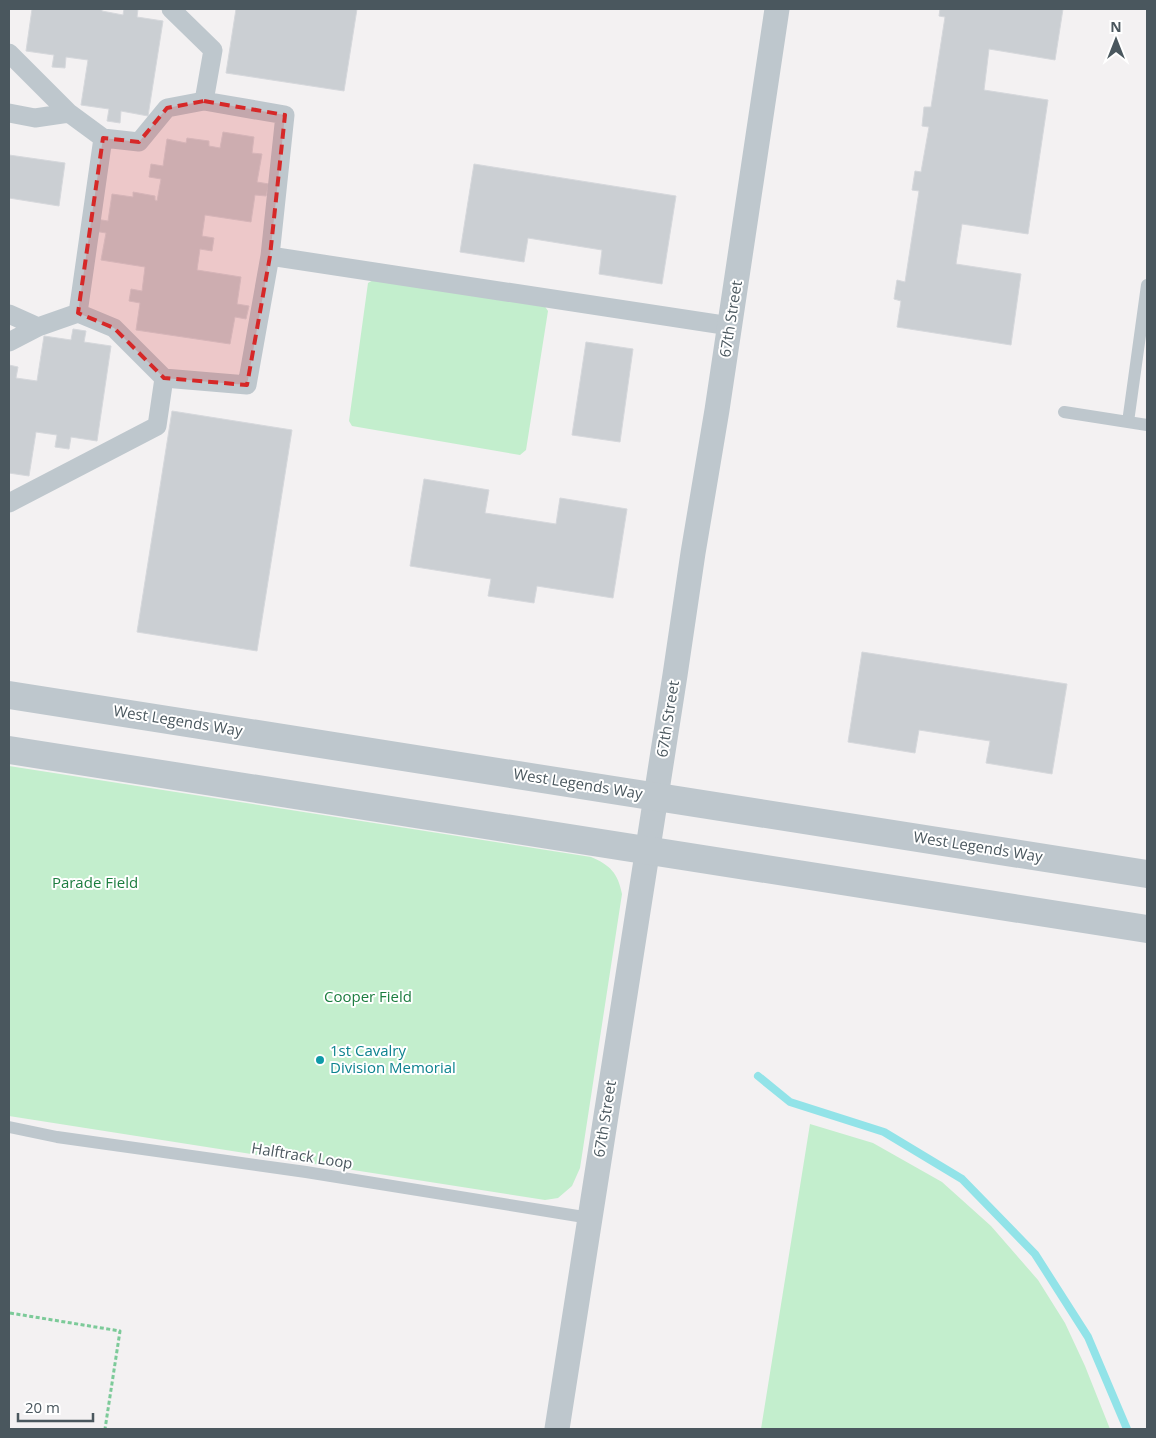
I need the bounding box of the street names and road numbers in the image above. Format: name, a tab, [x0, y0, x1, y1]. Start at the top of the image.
street label: 67th Street	[714, 279, 746, 359]
street label: 67th Street	[651, 679, 683, 759]
street label: West Legends Way	[112, 700, 245, 740]
street label: West Legends Way	[512, 763, 645, 803]
street label: West Legends Way	[912, 826, 1045, 866]
street label: 67th Street	[588, 1079, 620, 1159]
street label: Halftrack Loop	[250, 1137, 354, 1173]

